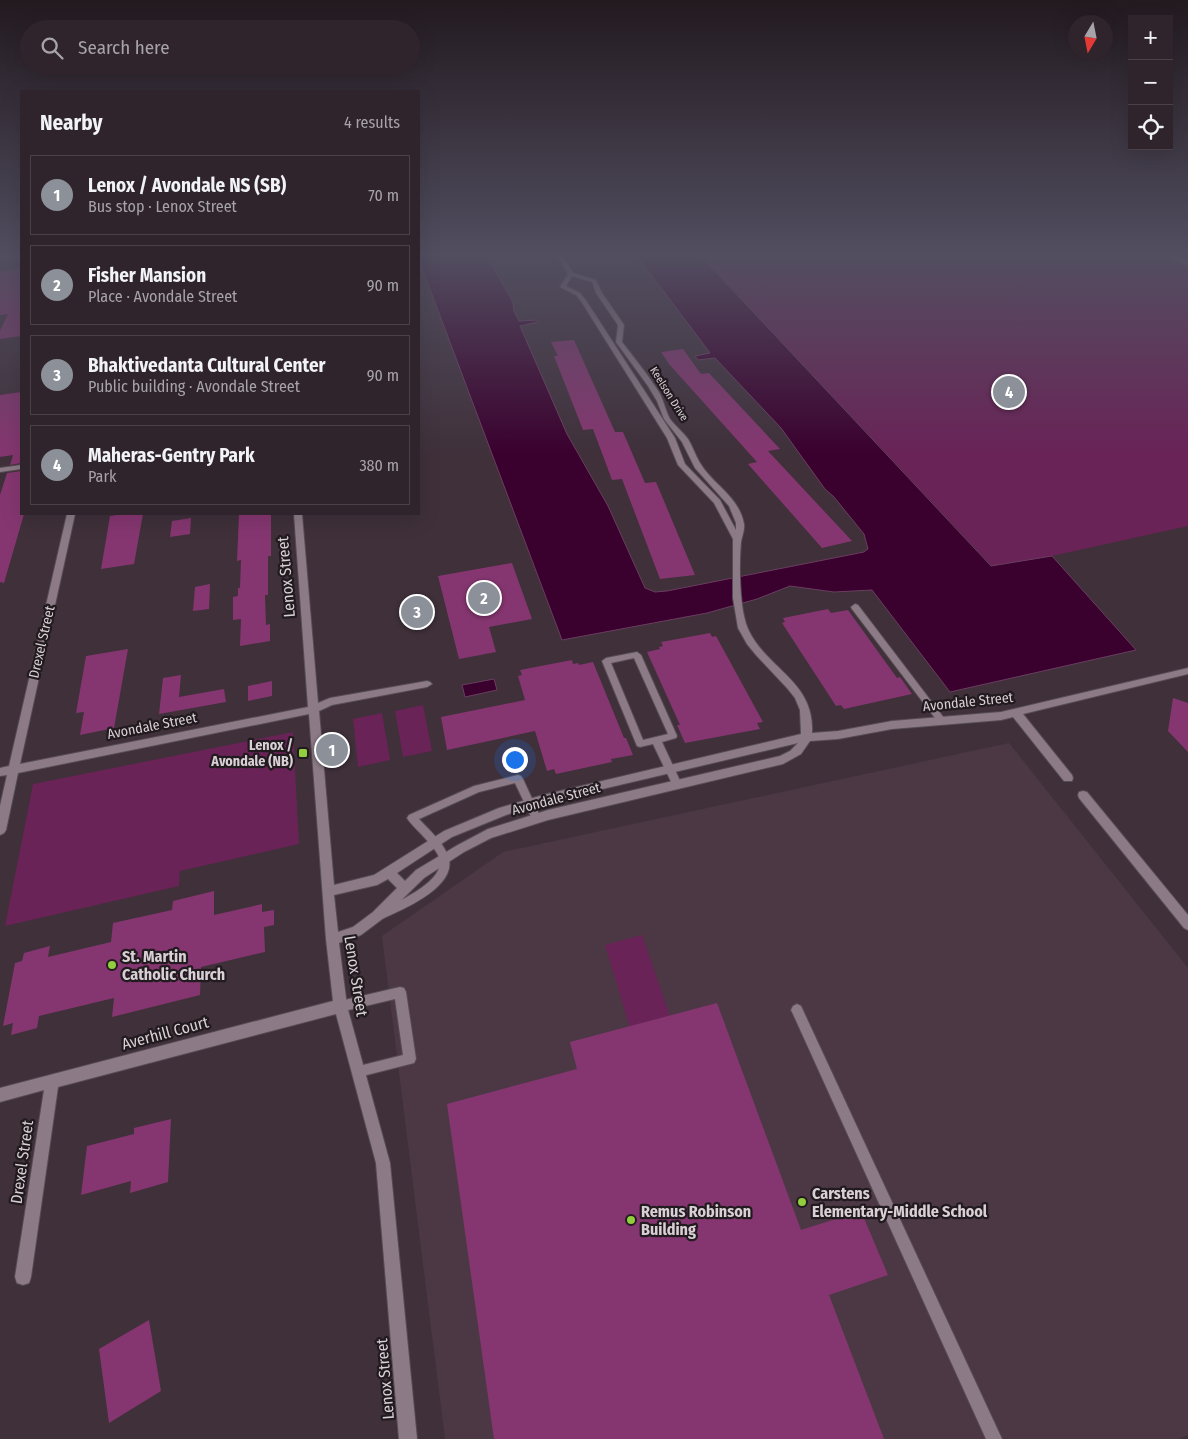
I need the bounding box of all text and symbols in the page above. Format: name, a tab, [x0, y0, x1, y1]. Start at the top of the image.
north arrow	[1068, 15, 1113, 60]
map controls	[1128, 15, 1173, 150]
button: +	[1128, 15, 1173, 60]
search box	[20, 20, 420, 75]
icon: search	[38, 34, 66, 62]
text: Search here	[78, 36, 170, 59]
button: −	[1128, 60, 1173, 105]
button: locate	[1128, 105, 1173, 150]
text: Nearby	[40, 110, 102, 136]
text: 4 results	[344, 113, 400, 132]
text: Lenox / Avondale NS (SB)	[88, 174, 286, 197]
text: 1	[54, 186, 60, 205]
text: 70 m	[368, 186, 399, 205]
text: Bus stop · Lenox Street	[88, 197, 237, 216]
text: Fisher Mansion	[88, 264, 206, 287]
text: 2	[53, 276, 61, 295]
text: 90 m	[367, 276, 399, 295]
text: Place · Avondale Street	[88, 287, 237, 306]
text: Bhaktivedanta Cultural Center	[88, 354, 326, 377]
street label: Keelson Drive	[647, 364, 691, 424]
text: 3	[53, 366, 61, 385]
text: 90 m	[367, 366, 399, 385]
pin: 4	[993, 373, 1025, 411]
text: Public building · Avondale Street	[88, 377, 300, 396]
text: Maheras-Gentry Park	[88, 444, 255, 467]
text: 4	[53, 456, 61, 475]
text: 380 m	[359, 456, 399, 475]
text: Park	[88, 467, 116, 486]
street label: Lenox Street	[273, 535, 299, 618]
pin: 2	[468, 579, 500, 617]
pin: 3	[401, 593, 433, 631]
street label: Drexel Street	[25, 604, 59, 680]
street label: Avondale Street	[922, 689, 1014, 715]
street label: Avondale Street	[106, 709, 199, 743]
pin: 1	[316, 731, 348, 769]
place label: Lenox / Avondale (NB)	[210, 737, 293, 770]
marker: Lenox / Avondale (NB)	[297, 747, 309, 759]
your location	[502, 747, 528, 773]
street label: Avondale Street	[510, 779, 602, 819]
street label: Lenox Street	[340, 934, 372, 1018]
place label: St. Martin Catholic Church	[122, 947, 225, 984]
marker: St. Martin Catholic Church	[106, 959, 118, 971]
street label: Averhill Court	[120, 1012, 211, 1054]
street label: Drexel Street	[7, 1118, 37, 1205]
place label: Carstens Elementary-Middle School	[812, 1184, 988, 1221]
marker: Carstens Elementary-Middle School	[796, 1196, 808, 1208]
place label: Remus Robinson Building	[641, 1202, 751, 1239]
marker: Remus Robinson Building	[625, 1214, 637, 1226]
street label: Lenox Street	[372, 1337, 398, 1420]

